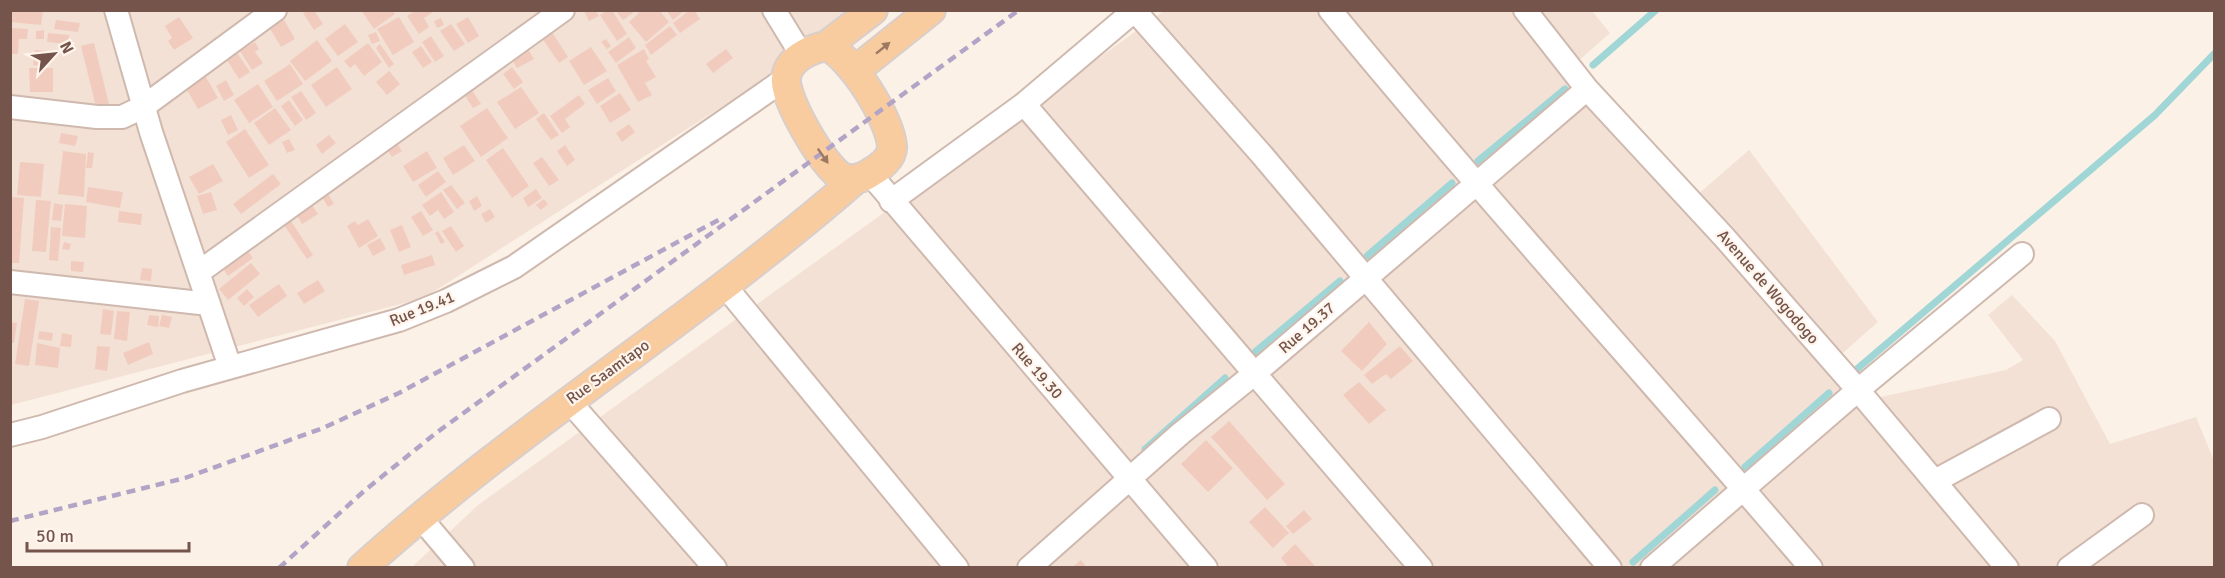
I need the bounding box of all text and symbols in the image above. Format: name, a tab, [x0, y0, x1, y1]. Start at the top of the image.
north arrow	[24, 24, 84, 84]
text: N	[55, 38, 78, 57]
one-way arrow	[875, 42, 890, 55]
one-way arrow	[817, 148, 828, 164]
street label: Avenue de Wogodogo	[1713, 226, 1823, 348]
street label: Rue 19.41	[387, 287, 457, 331]
street label: Rue 19.37	[1275, 298, 1339, 358]
street label: Rue Saamtapo	[563, 335, 653, 409]
street label: Rue 19.30	[1007, 339, 1067, 403]
scale bar	[27, 515, 189, 553]
text: 50 m	[36, 525, 74, 547]

